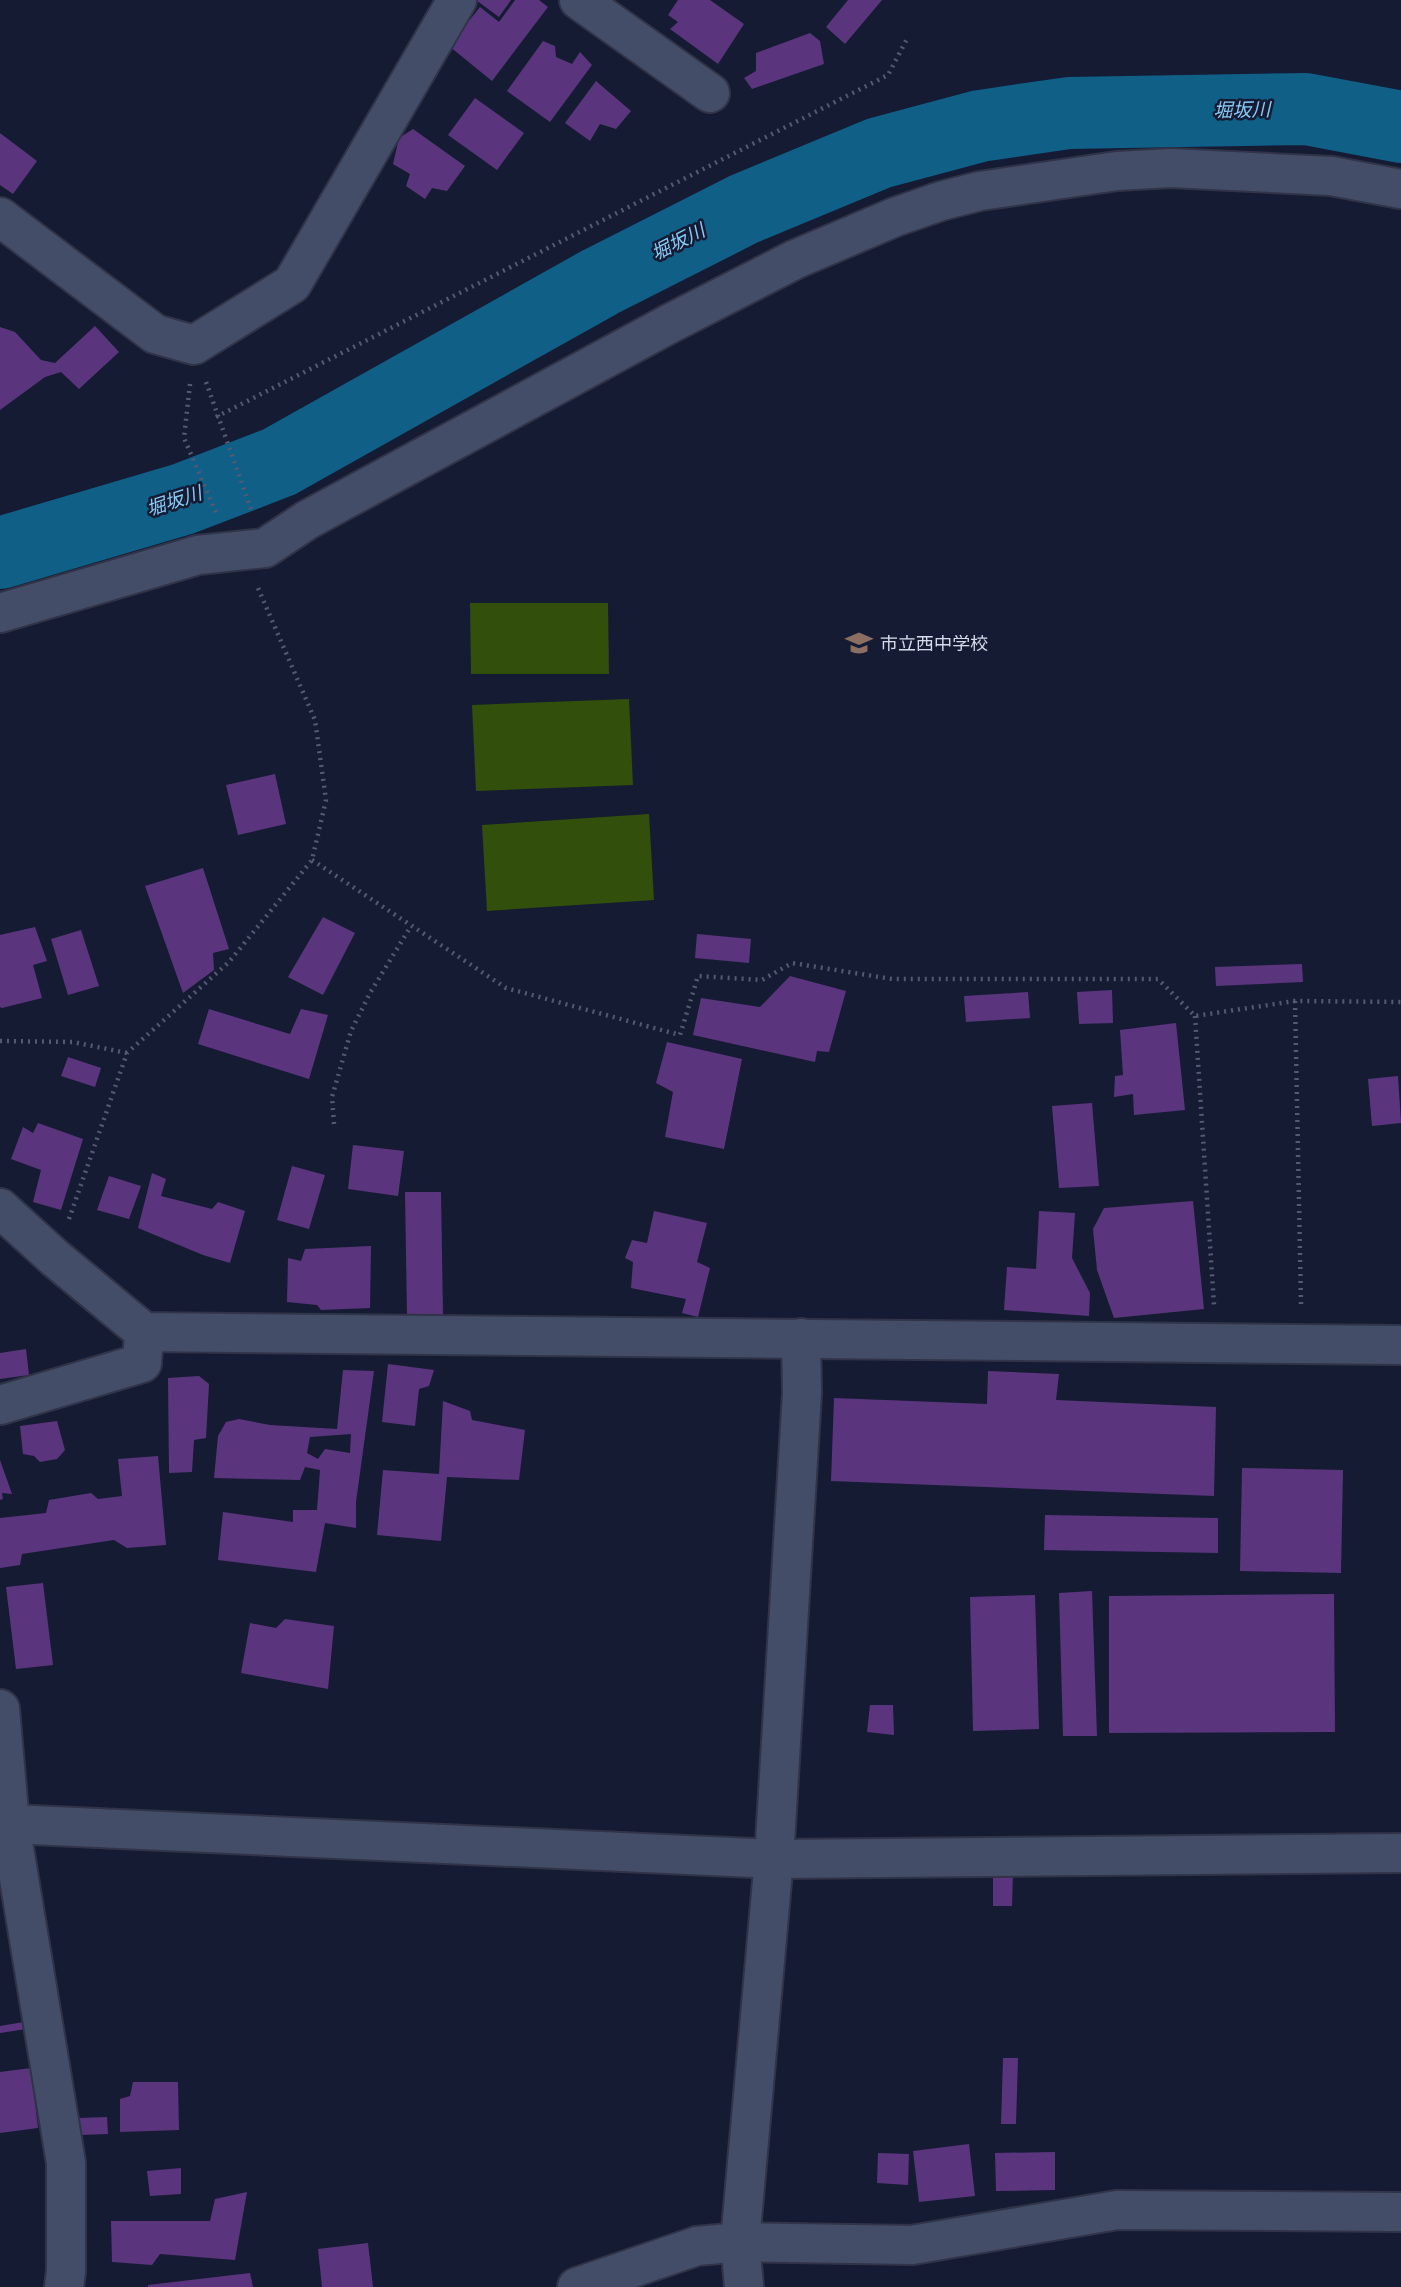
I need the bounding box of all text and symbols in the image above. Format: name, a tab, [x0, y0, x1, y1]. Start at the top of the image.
water label: 堀坂川	[1213, 98, 1273, 122]
water label: 堀坂川	[647, 218, 710, 265]
water label: 堀坂川	[143, 481, 207, 521]
school or university icon: 市立西中学校	[844, 628, 874, 658]
place label: 市立西中学校	[880, 633, 988, 654]

